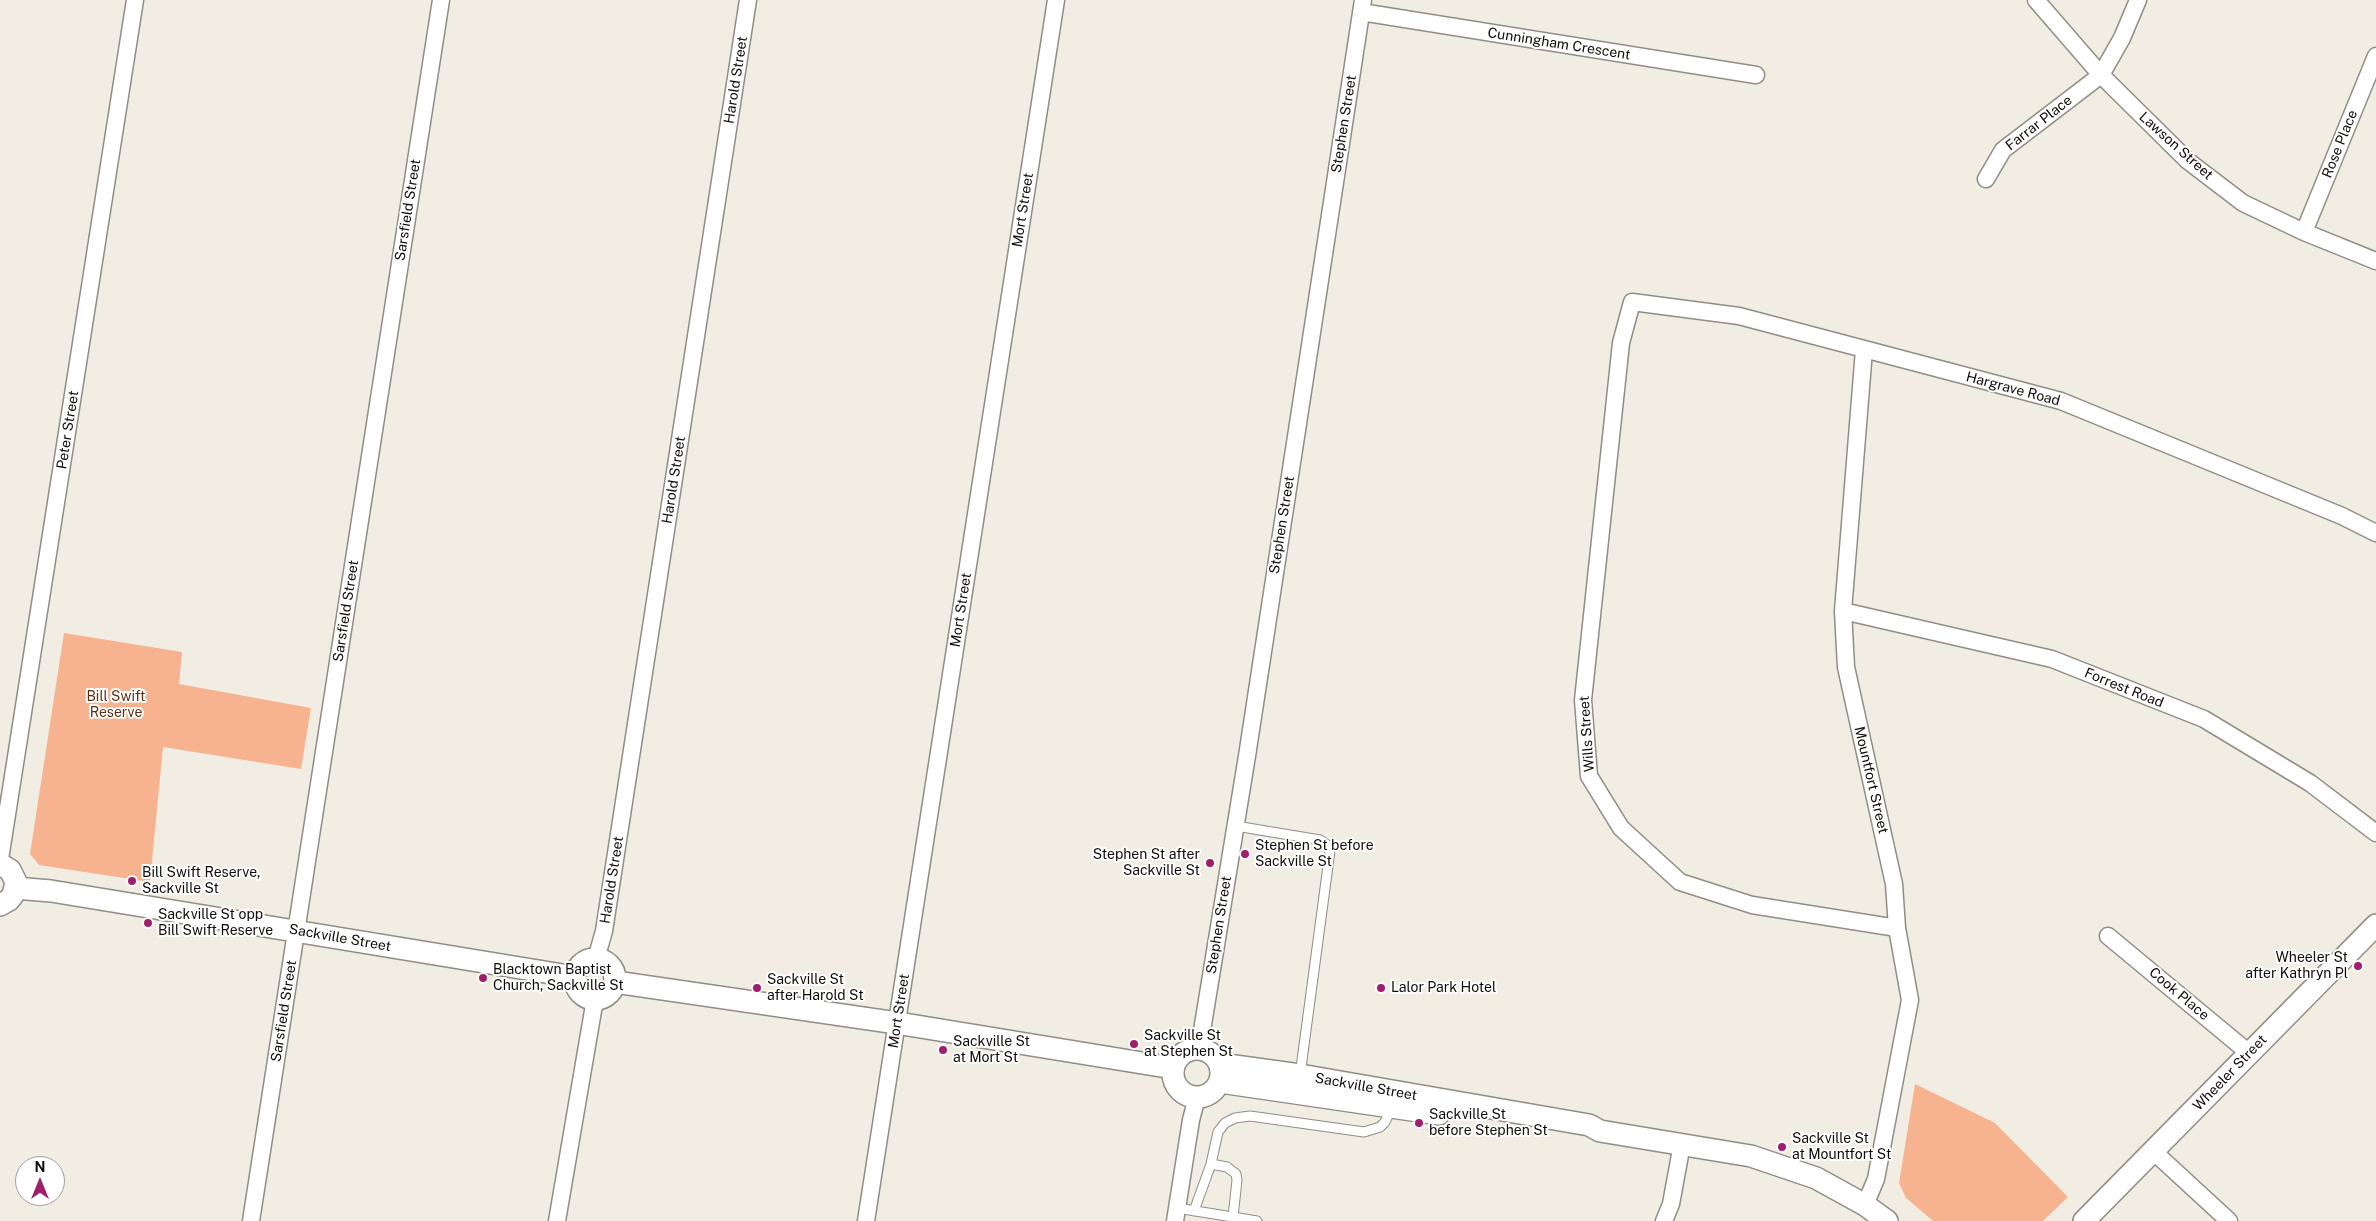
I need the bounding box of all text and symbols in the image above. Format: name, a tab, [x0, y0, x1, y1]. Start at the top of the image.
street label: Cunningham Crescent	[1486, 24, 1632, 64]
street label: Harold Street	[721, 35, 751, 125]
street label: Stephen Street	[1328, 74, 1360, 174]
street label: Farrar Place	[2002, 92, 2076, 154]
street label: Lawson Street	[2136, 108, 2216, 184]
street label: Rose Place	[2319, 108, 2361, 180]
street label: Sarsfield Street	[392, 158, 424, 262]
street label: Mort Street	[1009, 172, 1037, 248]
street label: Hargrave Road	[1964, 368, 2062, 410]
street label: Peter Street	[53, 389, 83, 471]
street label: Harold Street	[659, 435, 689, 525]
street label: Stephen Street	[1266, 475, 1298, 575]
street label: Sarsfield Street	[330, 559, 362, 663]
street label: Mort Street	[947, 572, 975, 648]
street label: Forrest Road	[2082, 665, 2166, 711]
park label: Bill Swift Reserve	[86, 689, 146, 722]
street label: Wills Street	[1576, 695, 1598, 773]
street label: Mountfort Street	[1851, 725, 1891, 835]
street label: Harold Street	[597, 835, 627, 925]
place label: Stephen St before Sackville St	[1255, 838, 1374, 870]
place label: Stephen St after Sackville St	[1093, 847, 1200, 880]
marker: Stephen St before Sackville St	[1239, 848, 1251, 860]
marker: Stephen St after Sackville St	[1204, 857, 1216, 869]
place label: Bill Swift Reserve, Sackville St	[142, 865, 260, 898]
marker: Bill Swift Reserve, Sackville St	[126, 875, 138, 887]
street label: Stephen Street	[1203, 875, 1235, 975]
place label: Sackville St opp Bill Swift Reserve	[158, 907, 273, 940]
marker: Sackville St opp Bill Swift Reserve	[142, 917, 154, 929]
street label: Sackville Street	[288, 921, 392, 955]
place label: Wheeler St after Kathryn Pl	[2245, 950, 2348, 982]
street label: Sarsfield Street	[268, 959, 300, 1063]
marker: Wheeler St after Kathryn Pl	[2352, 960, 2364, 972]
place label: Blacktown Baptist Church, Sackville St	[493, 962, 624, 994]
street label: Cook Place	[2146, 964, 2212, 1024]
marker: Blacktown Baptist Church, Sackville St	[477, 972, 489, 984]
place label: Sackville St after Harold St	[767, 972, 864, 1004]
street label: Mort Street	[885, 973, 913, 1049]
place label: Lalor Park Hotel	[1391, 980, 1496, 996]
marker: Sackville St after Harold St	[751, 982, 763, 994]
marker: Lalor Park Hotel	[1375, 982, 1387, 994]
place label: Sackville St at Stephen St	[1144, 1028, 1233, 1060]
street label: Wheeler Street	[2190, 1032, 2270, 1114]
place label: Sackville St at Mort St	[953, 1034, 1030, 1066]
marker: Sackville St at Stephen St	[1128, 1038, 1140, 1050]
marker: Sackville St at Mort St	[937, 1044, 949, 1056]
street label: Sackville Street	[1314, 1070, 1418, 1104]
place label: Sackville St before Stephen St	[1429, 1107, 1548, 1140]
marker: Sackville St before Stephen St	[1413, 1117, 1425, 1129]
place label: Sackville St at Mountfort St	[1792, 1131, 1891, 1164]
marker: Sackville St at Mountfort St	[1776, 1141, 1788, 1153]
north arrow	[15, 1156, 65, 1206]
text: N	[35, 1159, 45, 1175]

